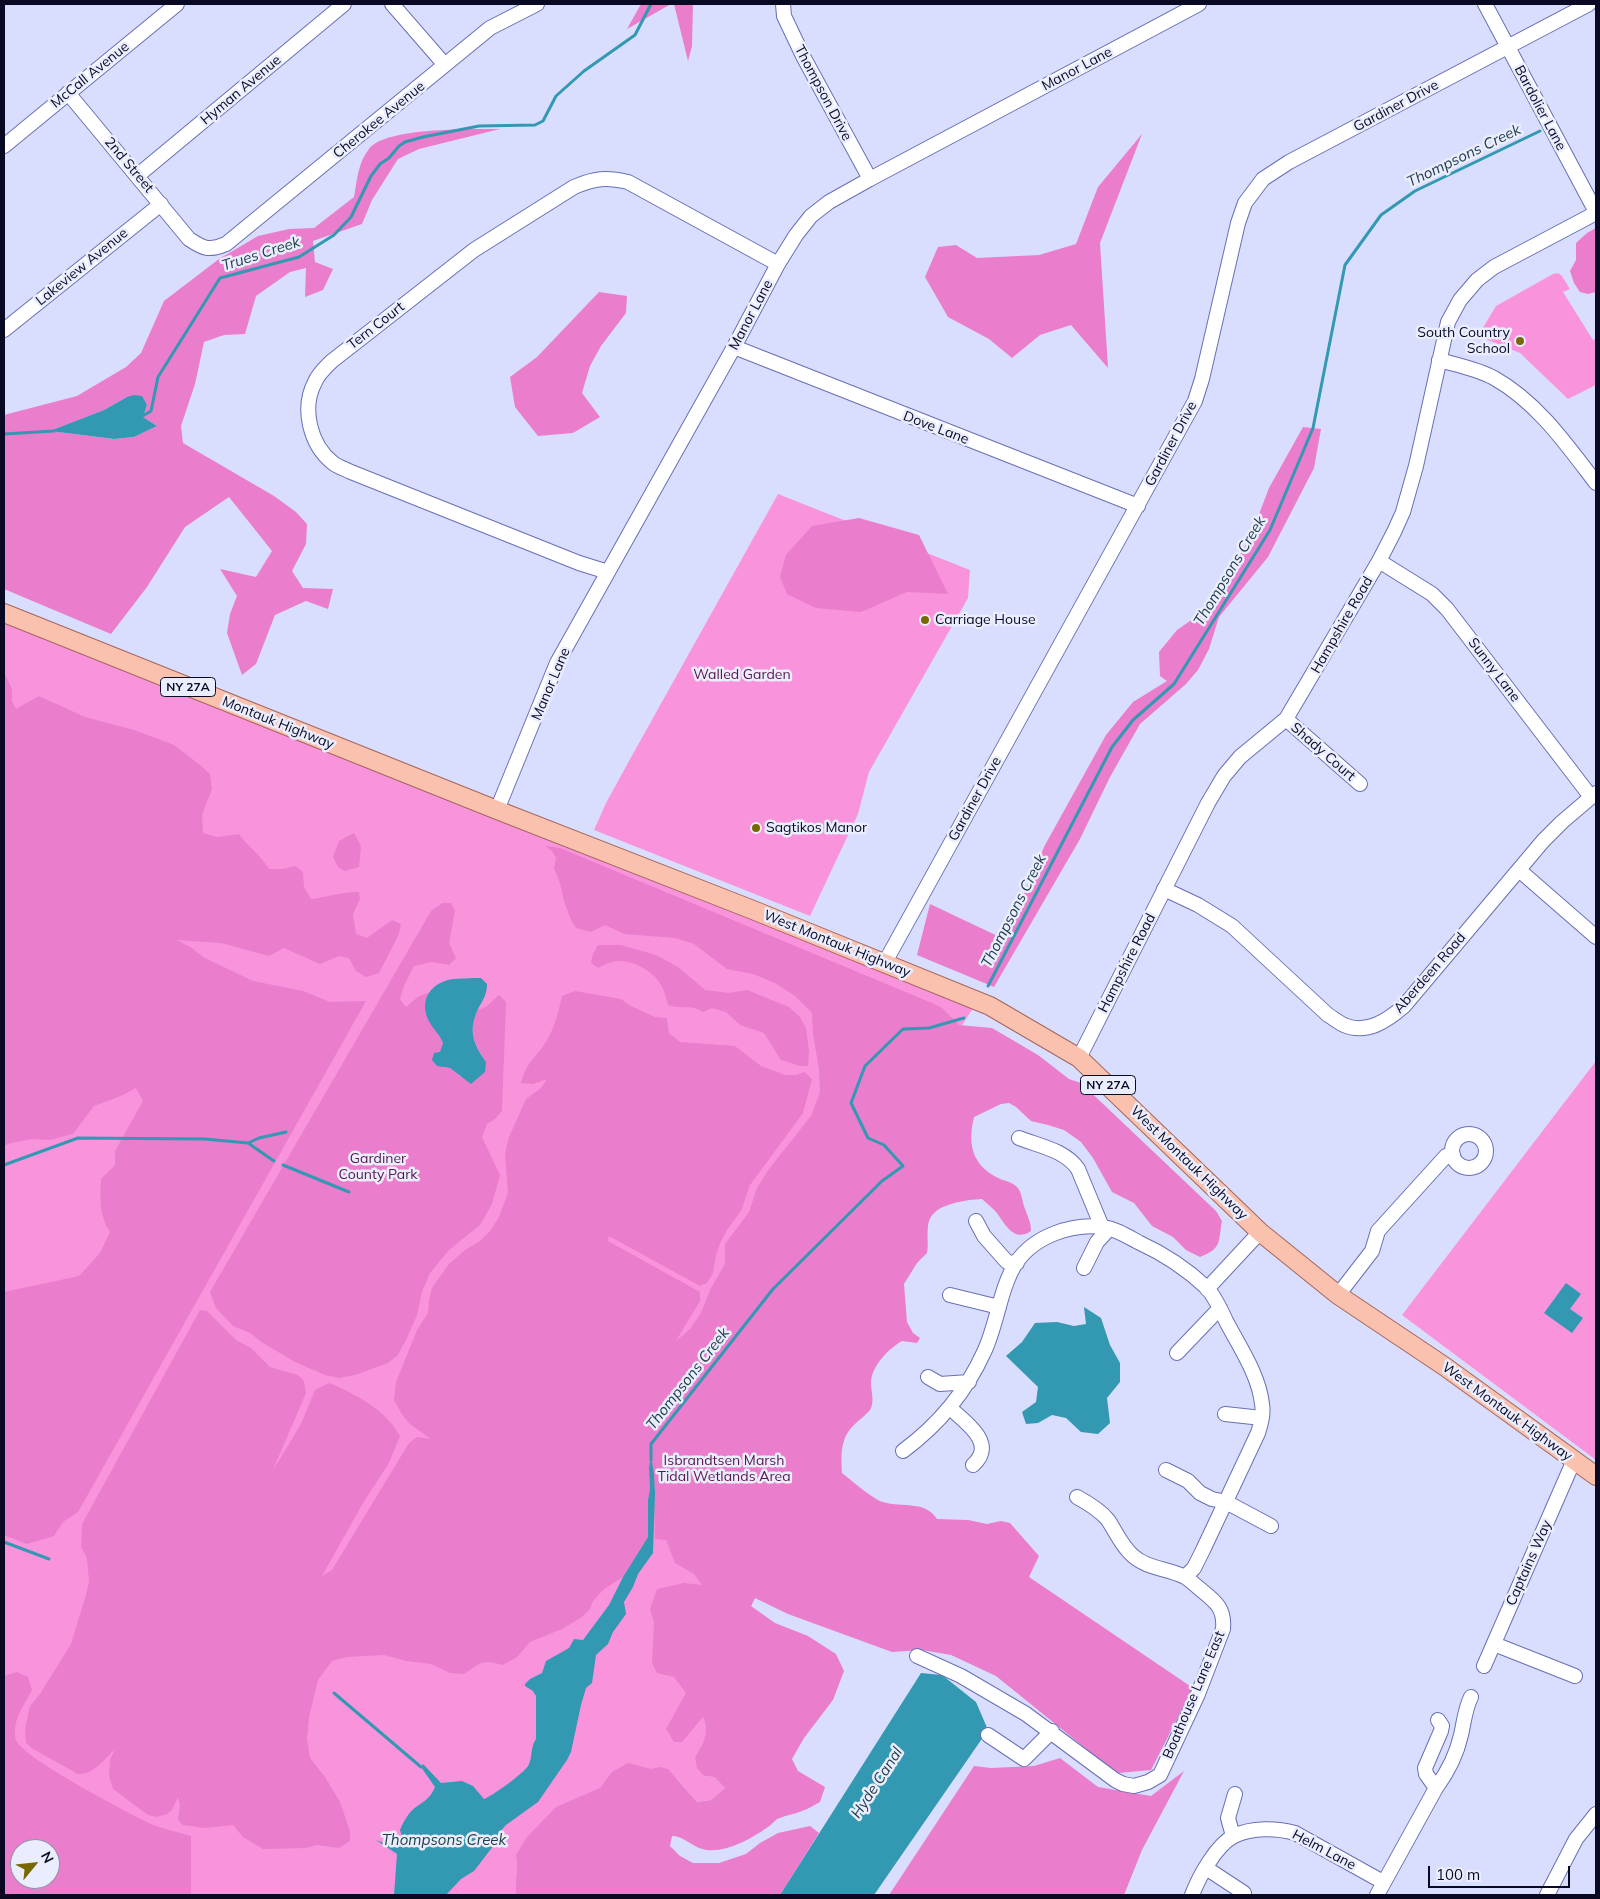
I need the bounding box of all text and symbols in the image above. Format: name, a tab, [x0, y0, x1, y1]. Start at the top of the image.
street label: McCall Avenue	[47, 38, 133, 112]
street label: Thompson Drive	[791, 42, 855, 144]
street label: Manor Lane	[1039, 43, 1115, 95]
street label: Hyman Avenue	[198, 52, 284, 128]
street label: Bardolier Lane	[1510, 62, 1570, 154]
street label: Gardiner Drive	[1351, 77, 1441, 135]
street label: Cherokee Avenue	[330, 78, 428, 162]
water label: Thompsons Creek	[1404, 121, 1524, 191]
street label: 2nd Street	[101, 134, 157, 196]
street label: Lakeview Avenue	[33, 225, 131, 309]
water label: Trues Creek	[220, 233, 302, 275]
street label: Manor Lane	[725, 277, 777, 353]
street label: Tern Court	[344, 299, 408, 353]
place label: South Country School	[1417, 325, 1510, 358]
marker: South Country School	[1514, 335, 1526, 347]
street label: Gardiner Drive	[1142, 399, 1200, 489]
street label: Dove Lane	[901, 408, 971, 448]
water label: Thompsons Creek	[1190, 513, 1270, 629]
street label: Hampshire Road	[1308, 574, 1376, 676]
place label: Carriage House	[935, 612, 1036, 628]
marker: Carriage House	[919, 614, 931, 626]
street label: Sunny Lane	[1464, 635, 1524, 705]
street label: Manor Lane	[528, 645, 574, 723]
park label: Walled Garden	[693, 667, 791, 683]
road number: NY 27A	[160, 678, 216, 696]
street label: Montauk Highway	[220, 693, 336, 753]
street label: Shady Court	[1287, 719, 1359, 785]
street label: Gardiner Drive	[945, 754, 1005, 844]
place label: Sagtikos Manor	[766, 820, 867, 836]
marker: Sagtikos Manor	[750, 822, 762, 834]
water label: Thompsons Creek	[978, 851, 1050, 971]
street label: West Montauk Highway	[761, 907, 913, 981]
street label: Hampshire Road	[1095, 911, 1159, 1015]
street label: Aberdeen Road	[1390, 929, 1470, 1017]
road number: NY 27A	[1080, 1076, 1136, 1094]
street label: West Montauk Highway	[1127, 1103, 1251, 1223]
park label: Gardiner County Park	[339, 1151, 417, 1184]
water label: Thompsons Creek	[643, 1324, 733, 1434]
street label: West Montauk Highway	[1439, 1359, 1575, 1465]
park label: Isbrandtsen Marsh Tidal Wetlands Area	[657, 1453, 791, 1485]
street label: Captains Way	[1503, 1518, 1555, 1608]
street label: Boathouse Lane East	[1159, 1629, 1229, 1761]
water label: Hyde Canal	[847, 1744, 907, 1822]
street label: Helm Lane	[1289, 1826, 1359, 1874]
water label: Thompsons Creek	[382, 1831, 506, 1849]
north arrow	[10, 1839, 60, 1889]
text: N	[37, 1849, 58, 1866]
scale bar	[1430, 1856, 1572, 1888]
text: 100 m	[1436, 1865, 1480, 1884]

